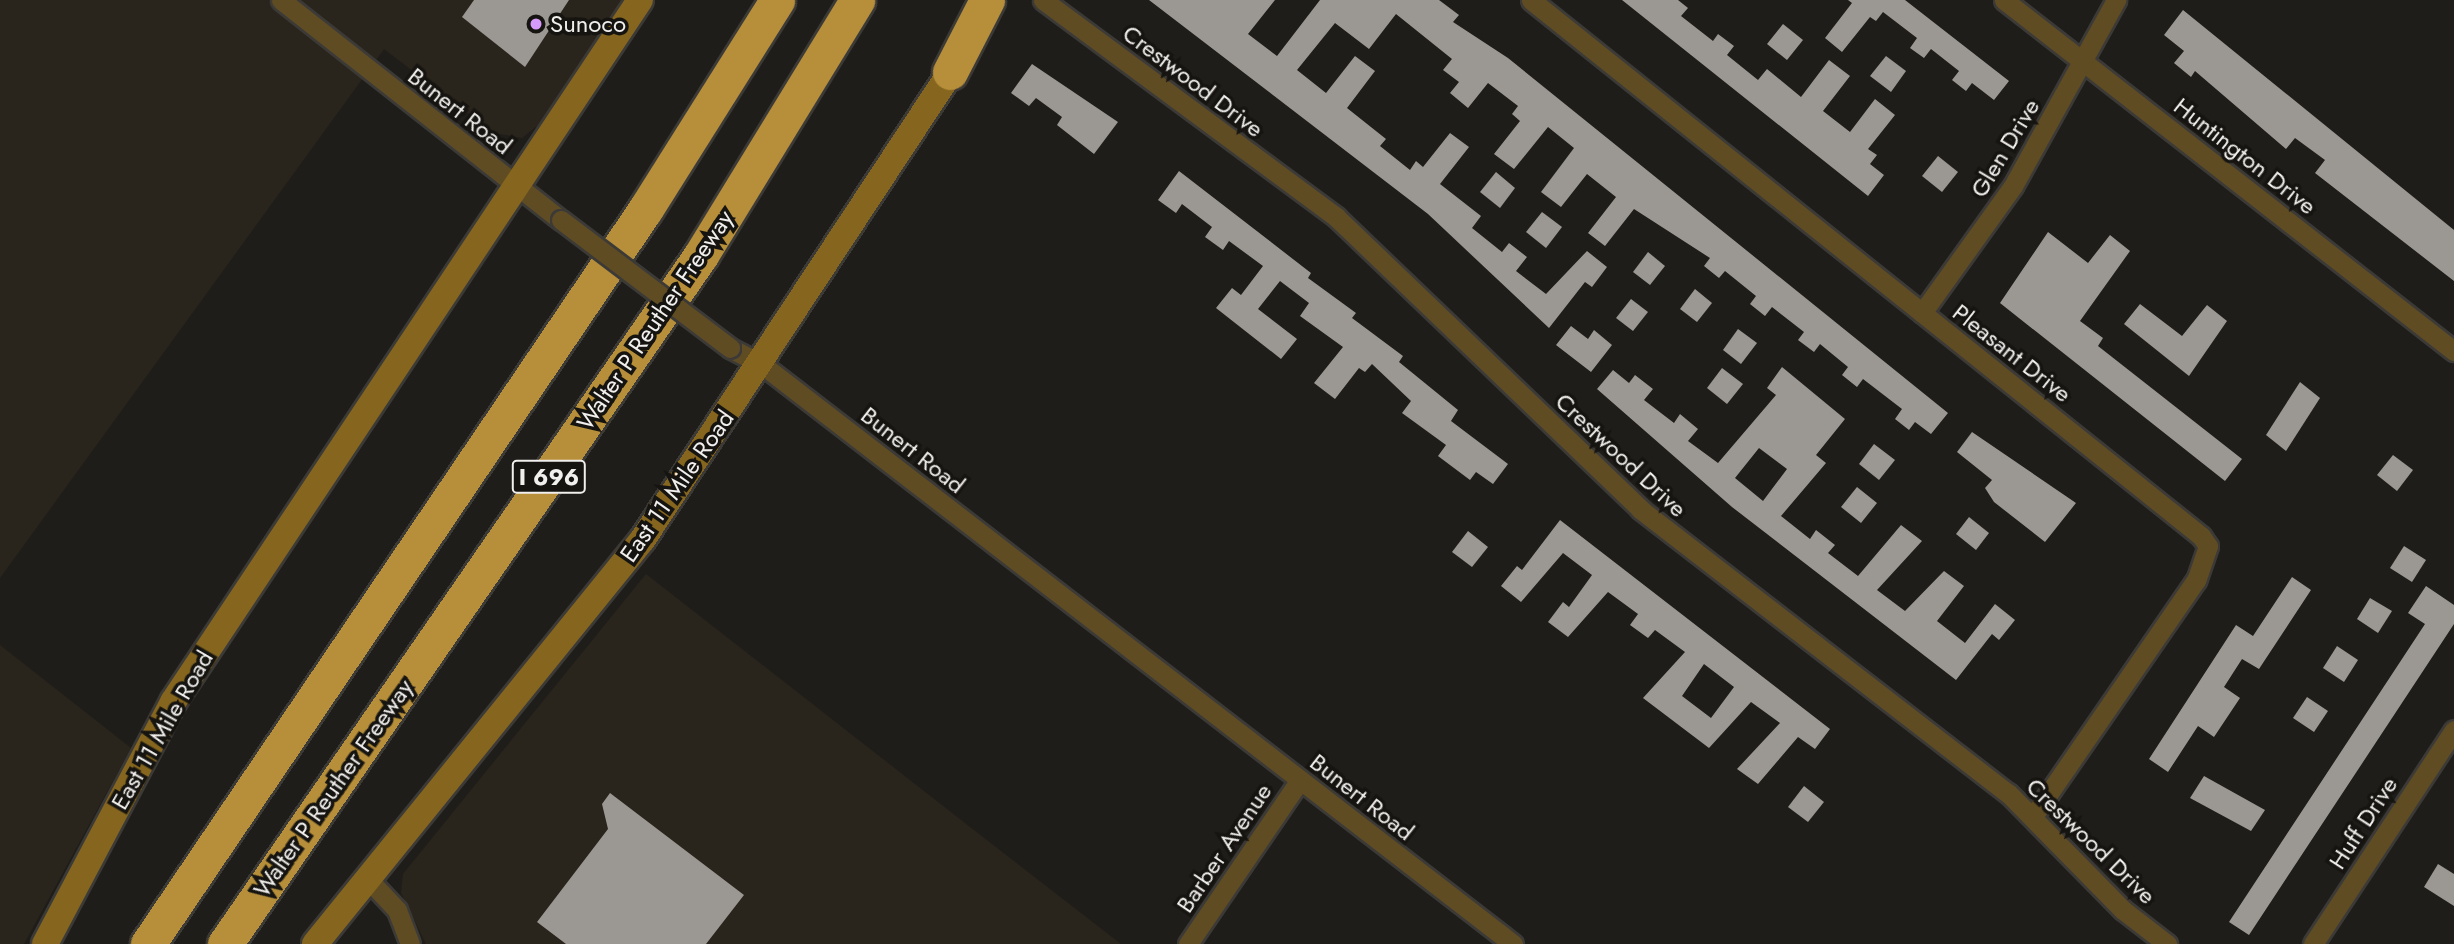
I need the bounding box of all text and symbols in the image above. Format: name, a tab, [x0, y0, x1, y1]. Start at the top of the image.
place label: Sunoco	[550, 10, 626, 38]
marker: Sunoco	[528, 16, 544, 32]
street label: Crestwood Drive	[1117, 19, 1269, 143]
street label: Bunert Road	[402, 62, 518, 160]
street label: Huntington Drive	[2168, 92, 2322, 220]
street label: Glen Drive	[1964, 94, 2046, 202]
street label: Walter P Reuther Freeway	[571, 205, 739, 435]
street label: Pleasant Drive	[1947, 298, 2077, 408]
street label: Crestwood Drive	[1550, 387, 1692, 523]
street label: Bunert Road	[855, 401, 971, 499]
street label: East 11 Mile Road	[614, 405, 740, 567]
road number: I 696	[510, 457, 588, 496]
street label: East 11 Mile Road	[105, 645, 219, 815]
street label: Walter P Reuther Freeway	[247, 674, 419, 902]
street label: Bunert Road	[1304, 748, 1420, 846]
street label: Crestwood Drive	[2020, 772, 2162, 910]
street label: Huff Drive	[2323, 772, 2403, 874]
street label: Barber Avenue	[1170, 778, 1278, 918]

